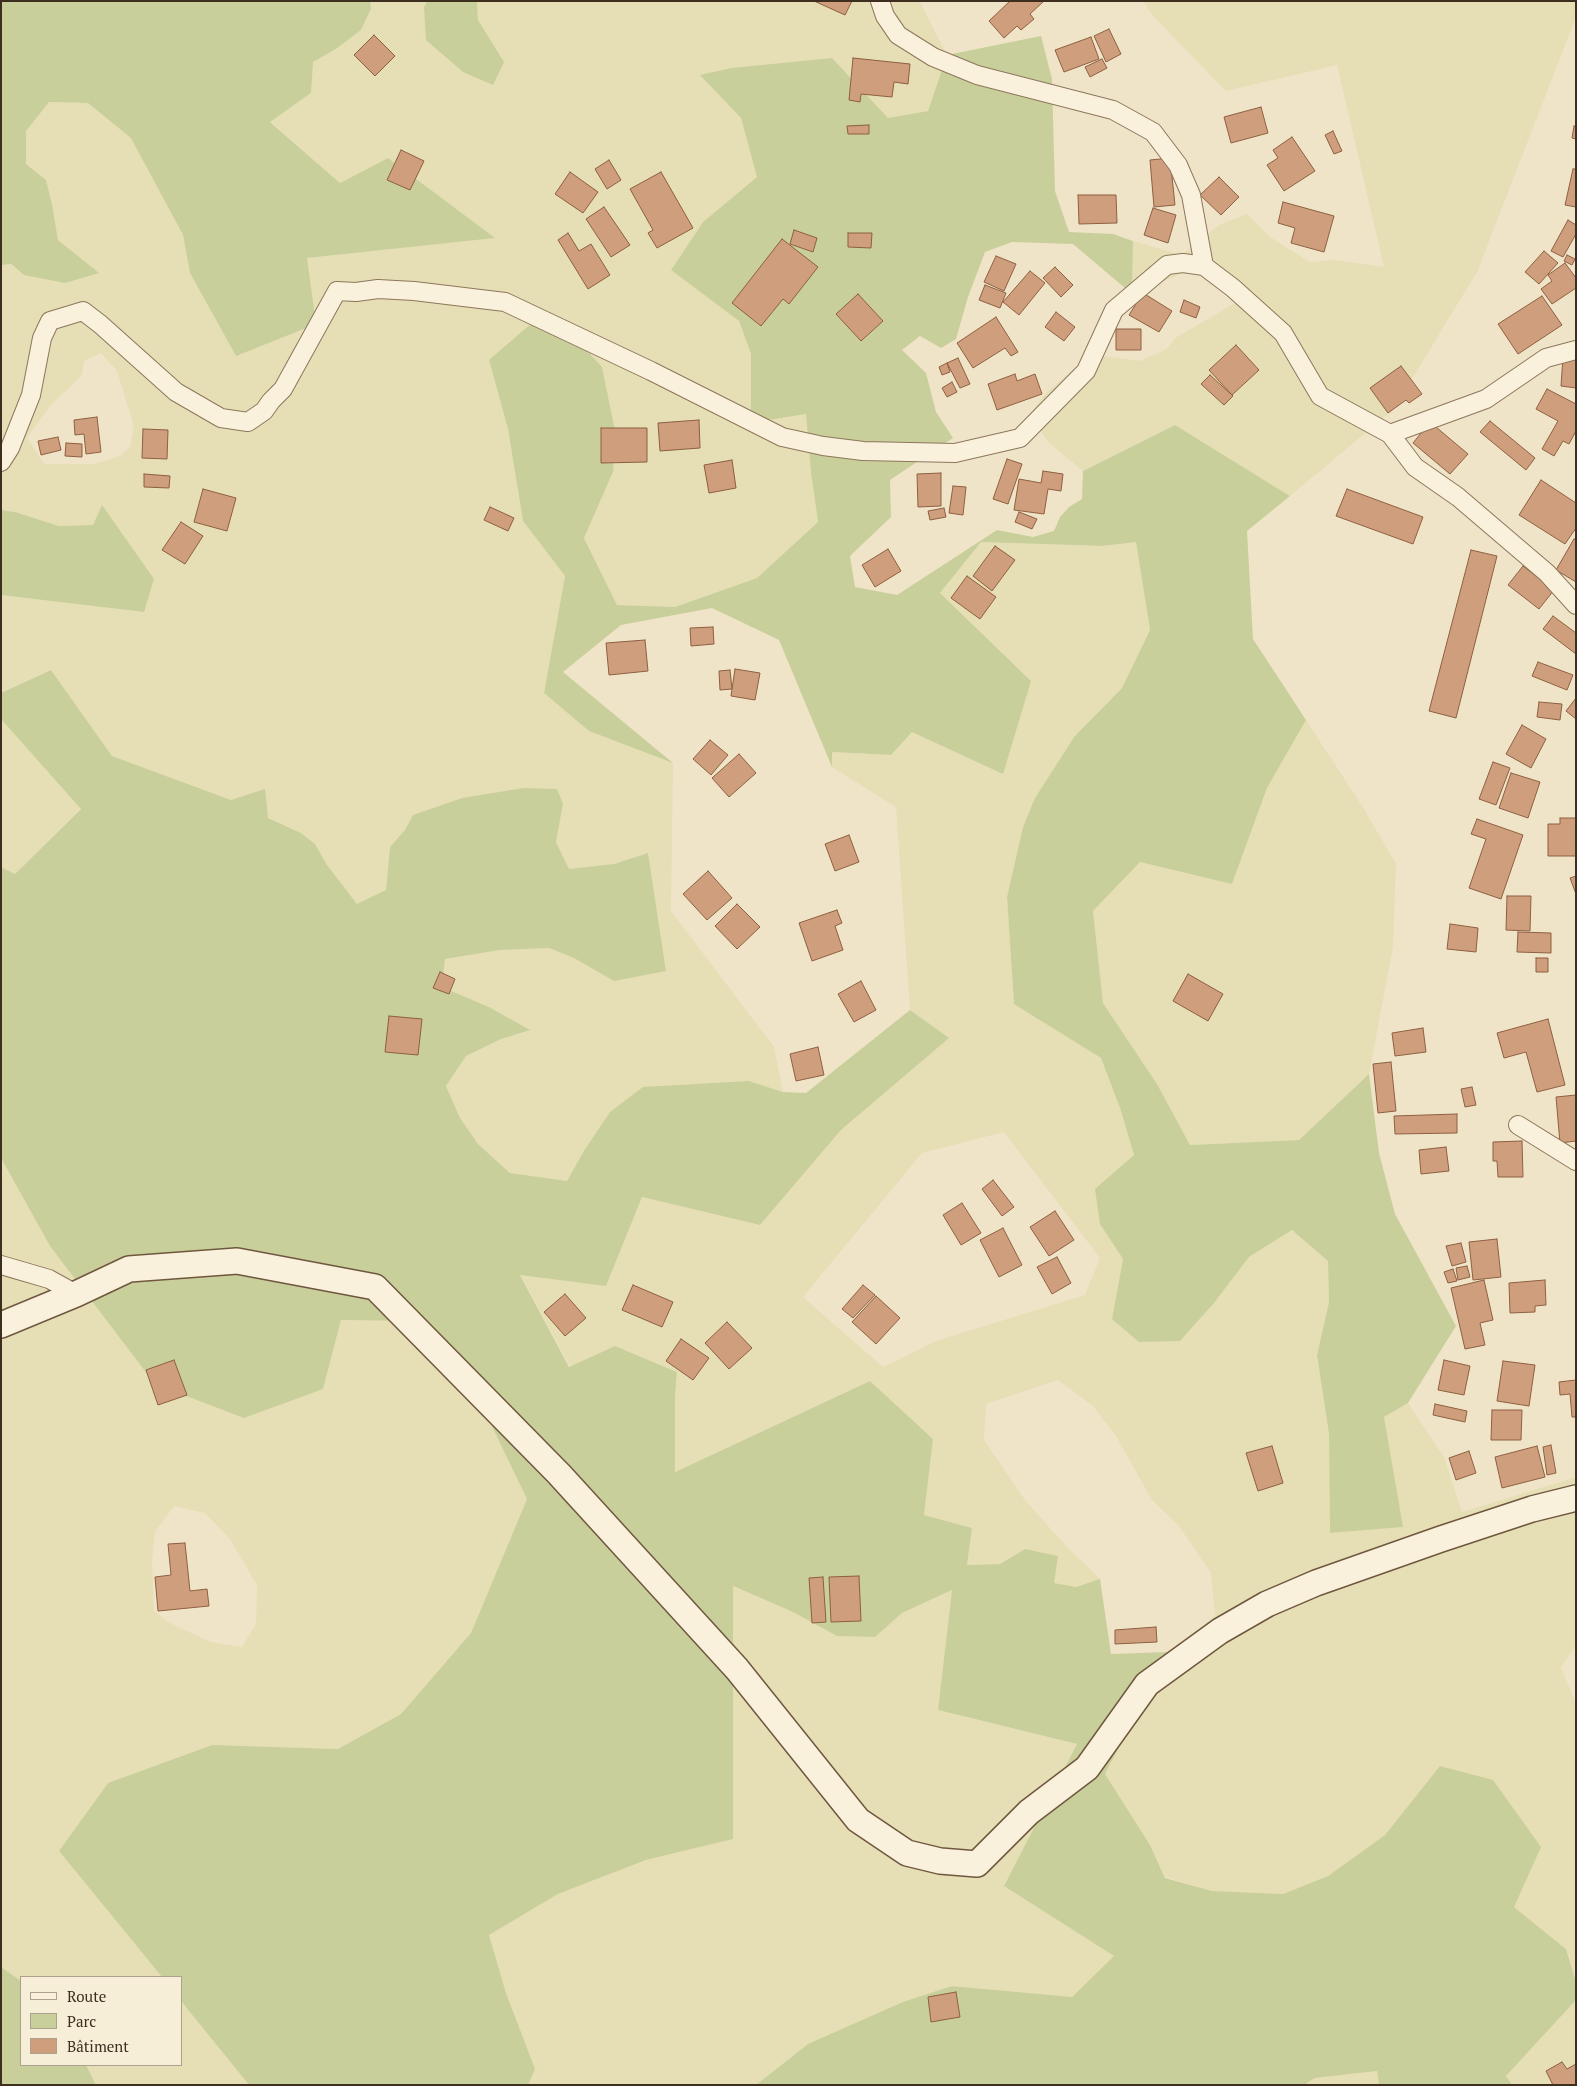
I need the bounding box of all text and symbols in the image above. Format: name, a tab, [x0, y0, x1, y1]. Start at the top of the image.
legend	[20, 1976, 182, 2066]
text: Route	[67, 1986, 106, 2006]
text: Parc	[67, 2011, 96, 2031]
text: Bâtiment	[67, 2036, 129, 2056]

